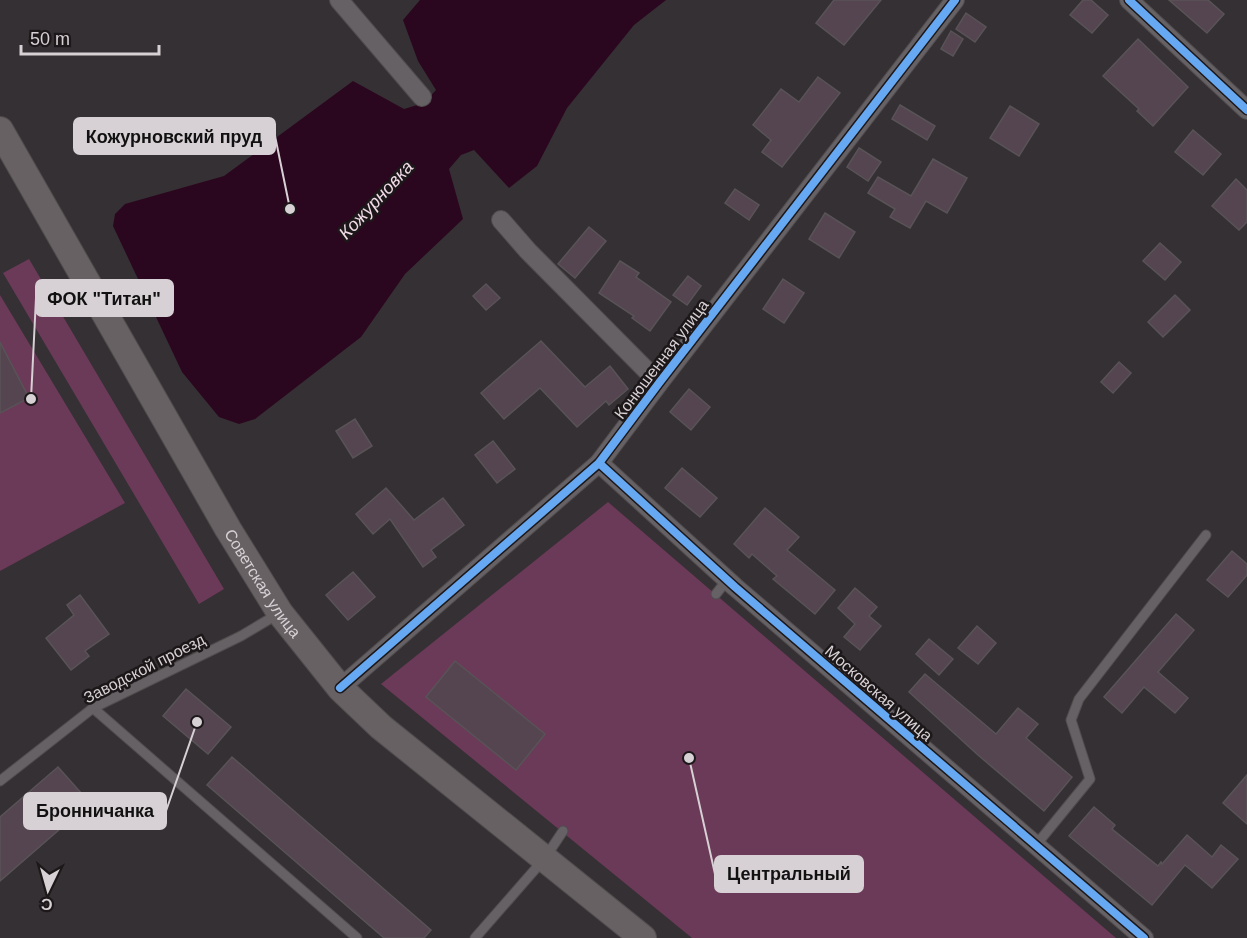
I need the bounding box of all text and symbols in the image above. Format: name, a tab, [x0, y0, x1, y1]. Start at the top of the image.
scale bar	[21, 18, 159, 56]
text: 50 m	[30, 29, 70, 49]
callout: Кожурновский пруд	[74, 118, 275, 154]
text: Кожурновский пруд	[86, 127, 263, 147]
water label: Кожурновка	[335, 157, 417, 243]
callout: ФОК "Титан"	[36, 280, 173, 316]
text: ФОК "Титан"	[47, 289, 161, 309]
street label: Конюшенная улица	[611, 296, 712, 422]
street label: Советская улица	[221, 526, 304, 641]
street label: Заводской проезд	[81, 630, 208, 706]
street label: Московская улица	[822, 642, 936, 745]
callout: Бронничанка	[24, 793, 166, 829]
text: Бронничанка	[36, 801, 155, 821]
callout: Центральный	[715, 856, 863, 892]
north arrow	[18, 860, 78, 920]
text: Центральный	[727, 864, 851, 884]
text: С	[40, 895, 53, 913]

